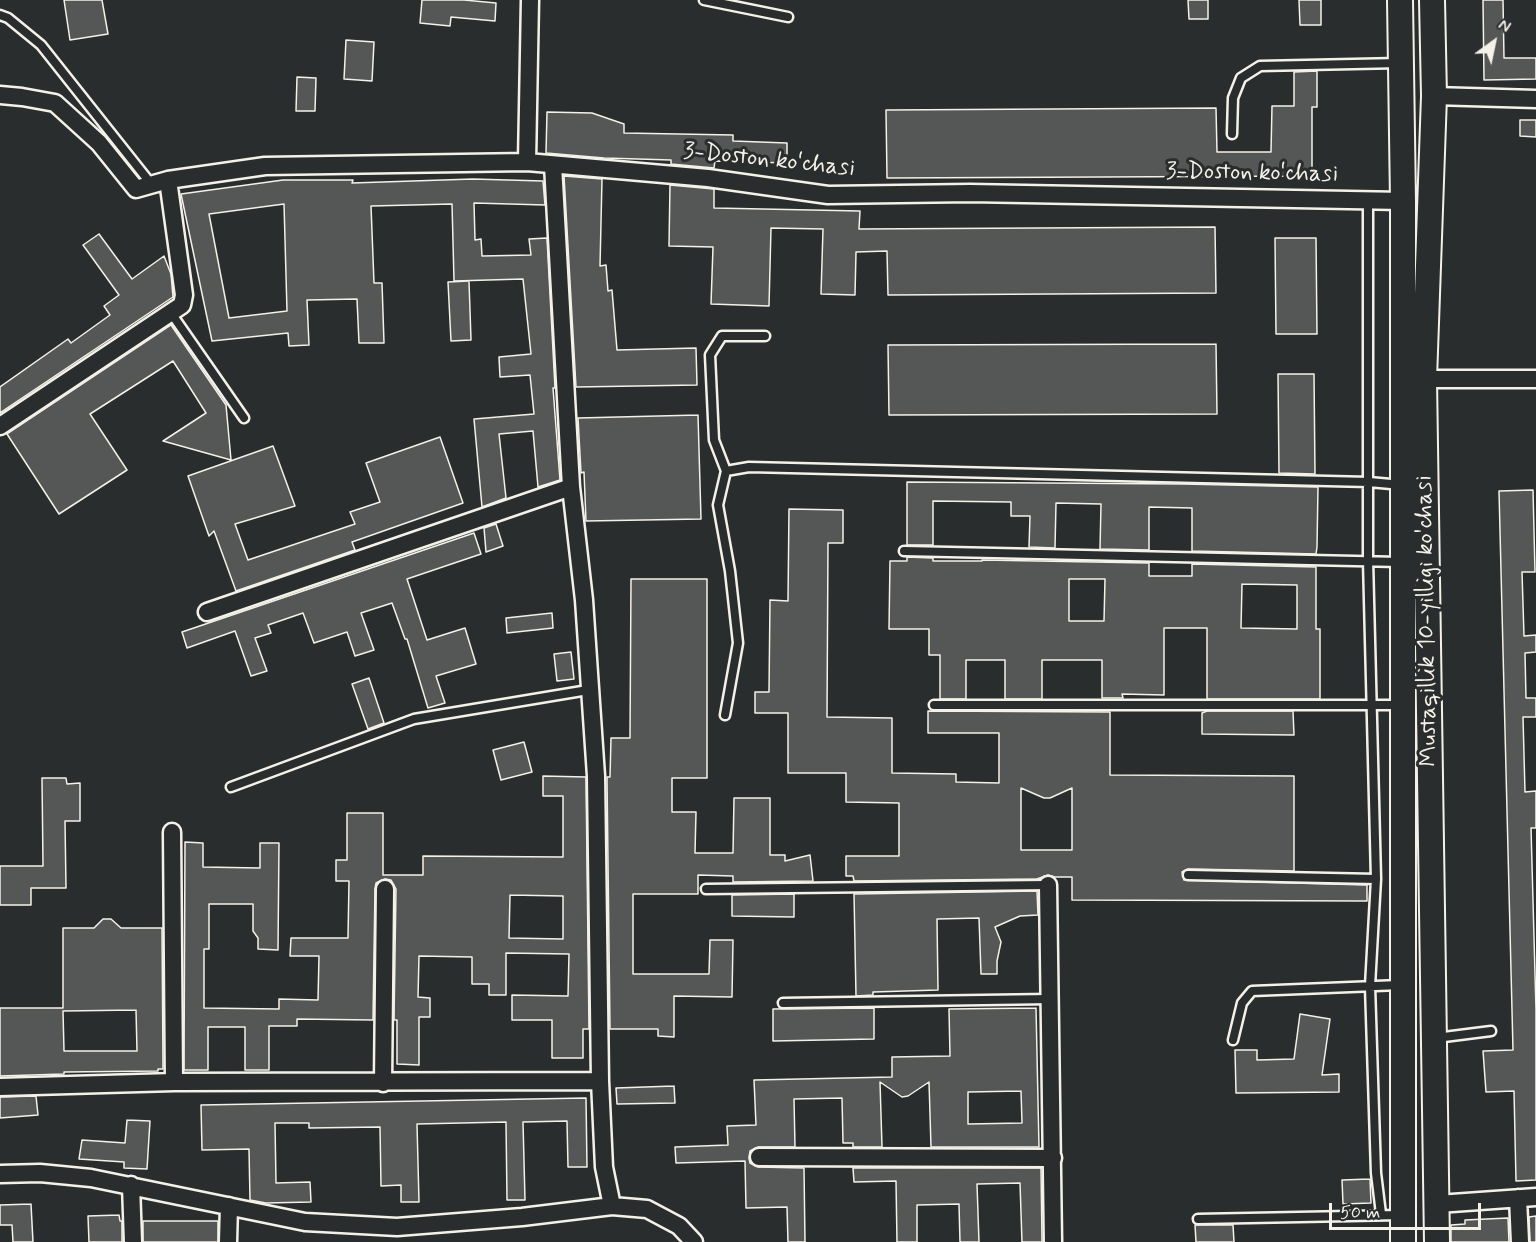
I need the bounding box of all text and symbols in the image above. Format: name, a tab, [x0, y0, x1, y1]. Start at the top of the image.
north arrow	[1464, 12, 1524, 72]
text: N	[1494, 15, 1514, 38]
street label: 3-Doston koʻchasi	[682, 138, 856, 184]
street label: 3-Doston koʻchasi	[1166, 158, 1338, 190]
street label: Mustaqillik 10-yilligi ko'chasi	[1411, 475, 1445, 767]
scale bar	[1332, 1191, 1484, 1229]
text: 50 m	[1340, 1201, 1380, 1225]

